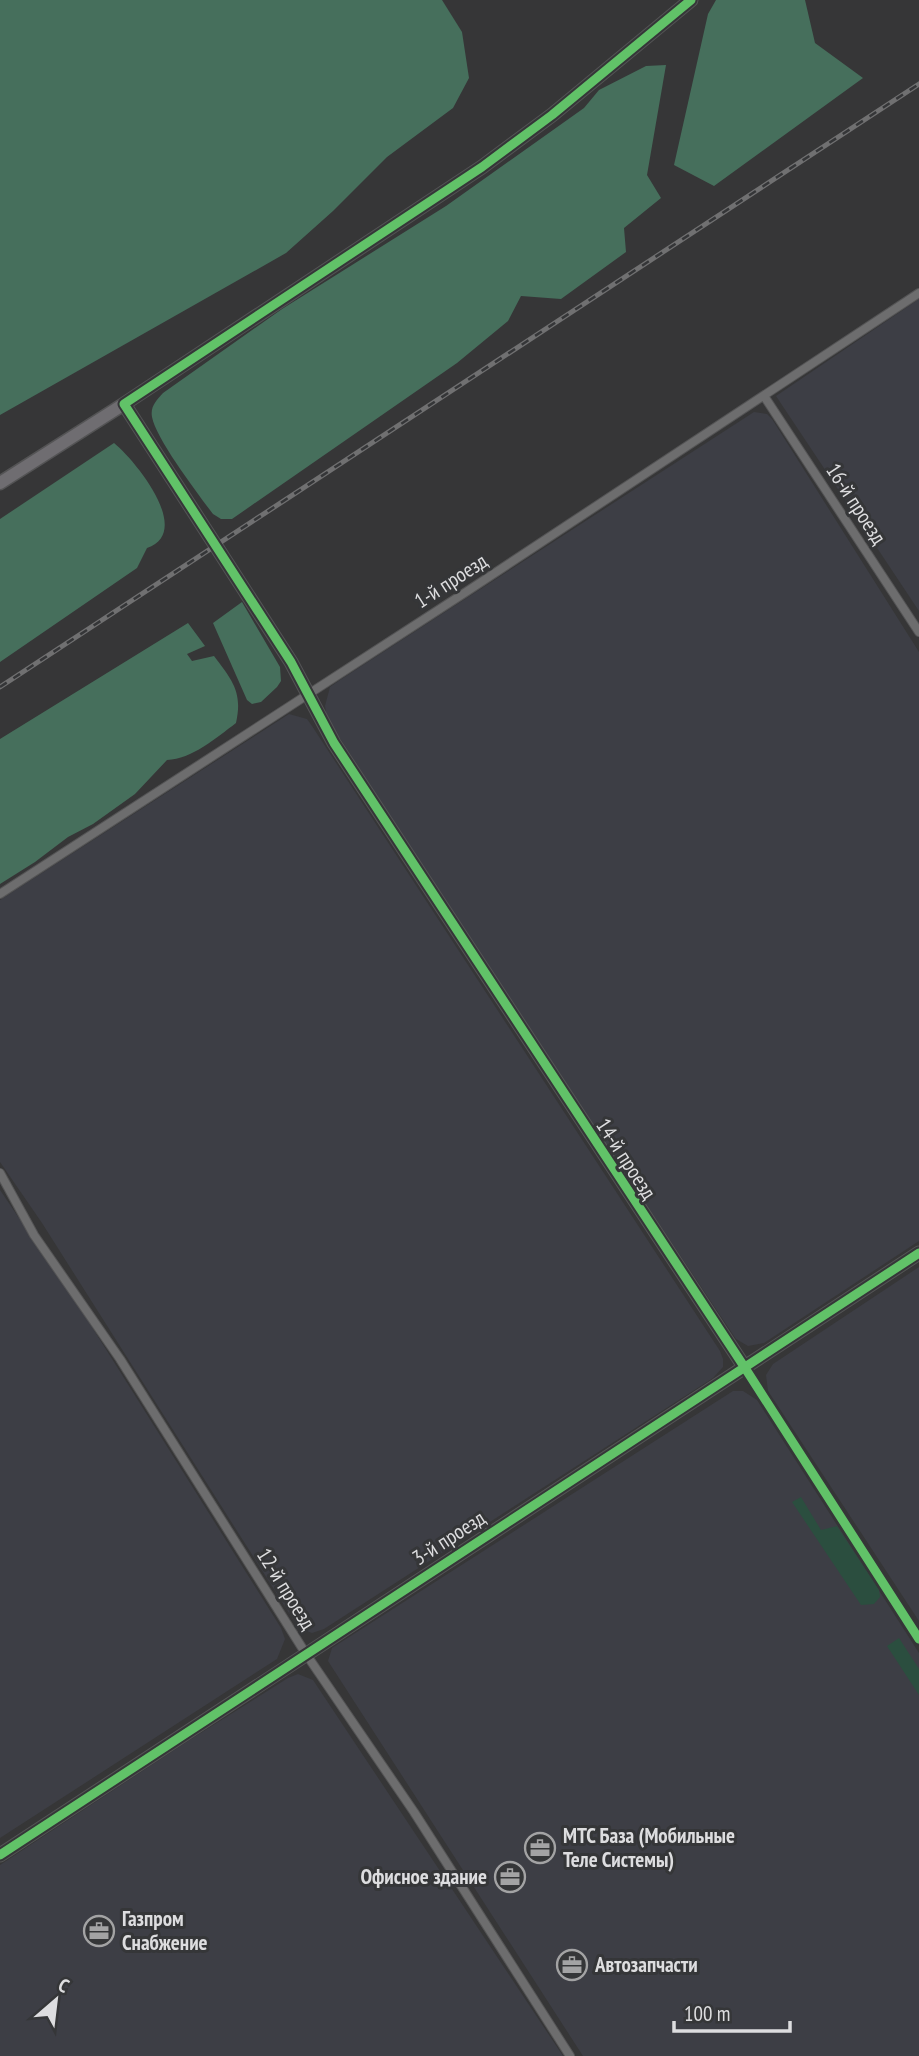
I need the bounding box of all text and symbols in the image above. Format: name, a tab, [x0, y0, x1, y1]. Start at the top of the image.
street label: 16-й проезд	[820, 458, 893, 549]
street label: 1-й проезд	[409, 547, 492, 614]
street label: 14-й проезд	[590, 1113, 663, 1204]
street label: 3-й проезд	[407, 1504, 490, 1571]
street label: 12-й проезд	[251, 1543, 322, 1635]
place label: МТС База (Мобильные Теле Системы)	[563, 1822, 735, 1873]
office icon: МТС База (Мобильные Теле Системы)	[523, 1831, 557, 1865]
office icon: Офисное здание	[493, 1860, 527, 1894]
place label: Офисное здание	[360, 1863, 487, 1890]
place label: Газпром Снабжение	[122, 1905, 208, 1956]
office icon: Газпром Снабжение	[82, 1914, 116, 1948]
office icon: Автозапчасти	[555, 1948, 589, 1982]
place label: Автозапчасти	[594, 1951, 698, 1978]
north arrow	[21, 1965, 91, 2035]
text: С	[55, 1972, 74, 1998]
scale bar	[674, 1990, 790, 2034]
text: 100 m	[684, 2000, 730, 2027]

